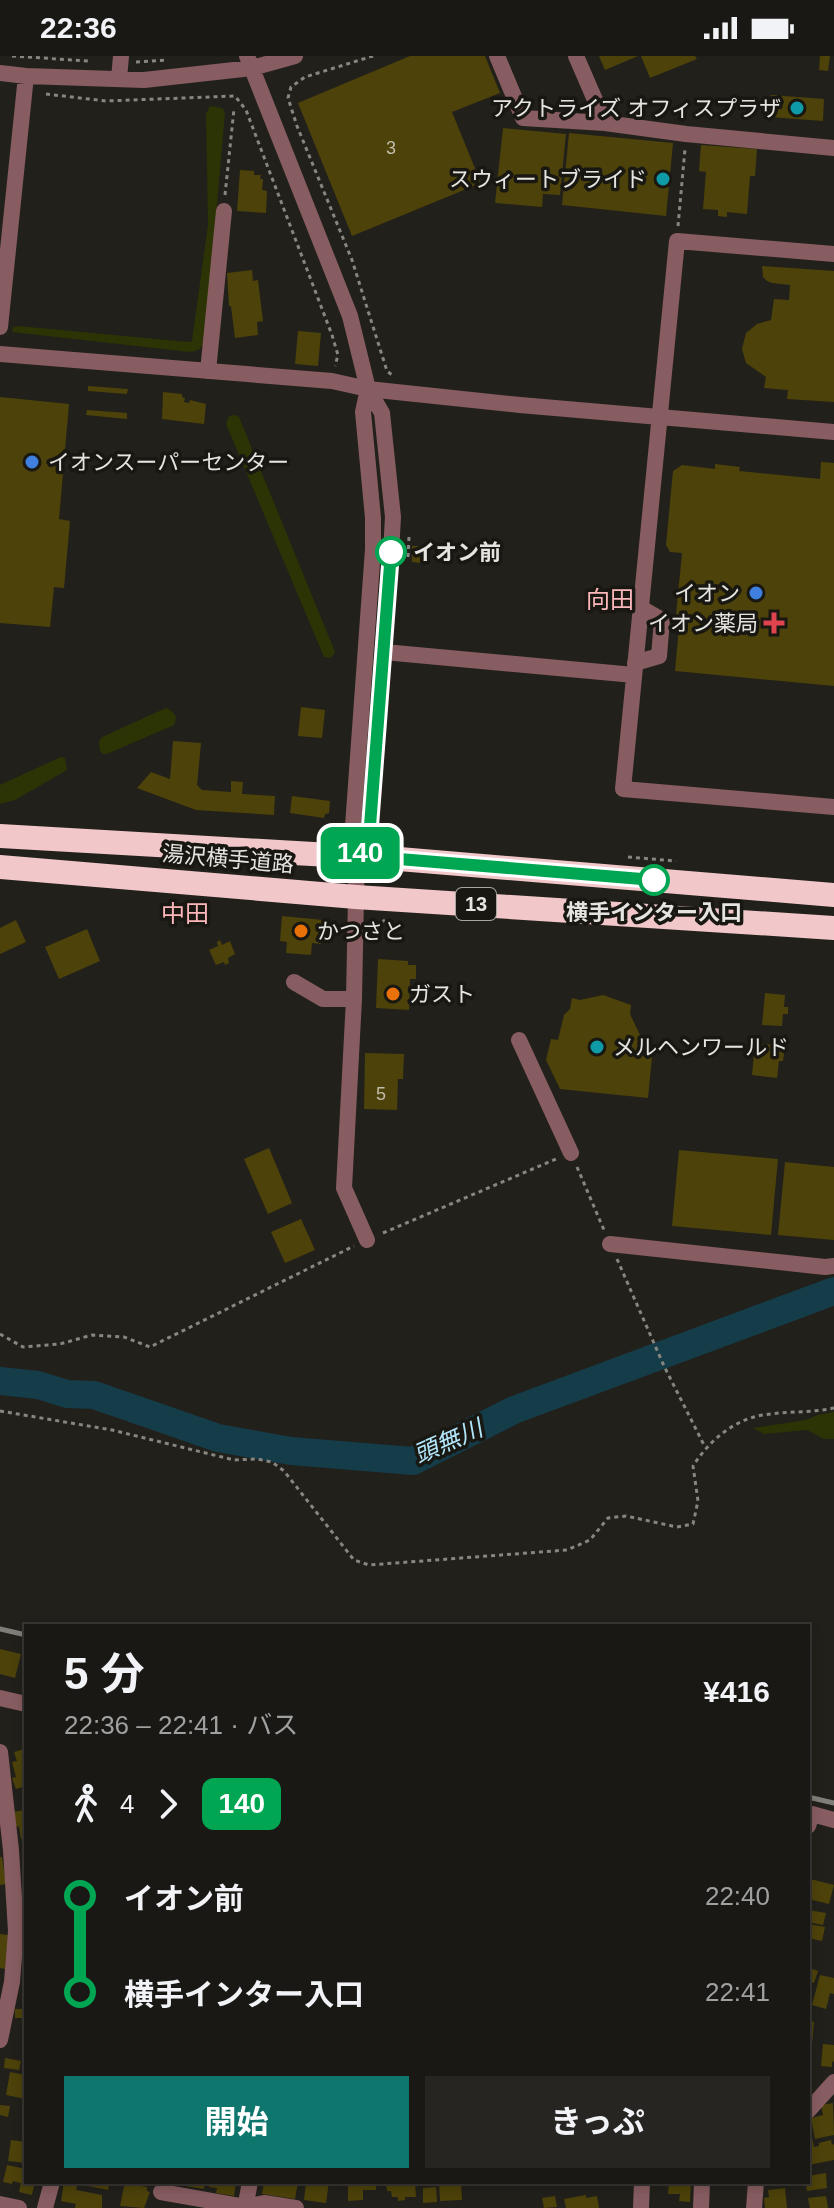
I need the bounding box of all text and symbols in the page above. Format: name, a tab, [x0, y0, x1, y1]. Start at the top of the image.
text: 22:36	[40, 11, 117, 44]
place label: アクトライズ オフィスプラザ	[491, 96, 781, 121]
marker: アクトライズ オフィスプラザ	[788, 99, 806, 117]
house number: 3	[386, 138, 396, 158]
place label: スウィートブライド	[449, 167, 647, 192]
marker: スウィートブライド	[654, 170, 672, 188]
place label: イオンスーパーセンター	[48, 450, 289, 475]
marker: イオンスーパーセンター	[23, 453, 41, 471]
marker: イオン前	[376, 537, 406, 567]
place label: イオン前	[413, 540, 501, 565]
place label: イオン	[674, 581, 740, 606]
marker: イオン	[747, 584, 765, 602]
district label: 向田	[586, 586, 634, 613]
place label: イオン薬局	[648, 611, 758, 636]
marker: イオン薬局	[765, 614, 783, 632]
line badge: 140	[314, 827, 406, 879]
text: 140	[337, 837, 383, 868]
street label: 湯沢横手道路	[161, 841, 295, 877]
marker: 横手インター入口	[639, 865, 669, 895]
road number: 13	[456, 888, 496, 920]
district label: 中田	[161, 900, 209, 927]
place label: 横手インター入口	[566, 900, 742, 925]
place label: かつさと	[317, 919, 405, 944]
marker: かつさと	[292, 922, 310, 940]
place label: ガスト	[409, 982, 475, 1007]
marker: ガスト	[384, 985, 402, 1003]
place label: メルヘンワールド	[613, 1035, 789, 1060]
marker: メルヘンワールド	[588, 1038, 606, 1056]
house number: 5	[376, 1084, 386, 1104]
water label: 頭無川	[410, 1413, 489, 1468]
text: 5 分	[64, 1649, 145, 1698]
text: ¥416	[703, 1675, 770, 1708]
text: 22:36 – 22:41 · バス	[64, 1710, 298, 1740]
icon: walk	[64, 1782, 108, 1826]
icon: forward	[146, 1782, 190, 1826]
text: 140	[218, 1788, 265, 1819]
text: 4	[120, 1789, 134, 1819]
text: 22:40	[705, 1881, 770, 1911]
text: イオン前	[124, 1882, 244, 1915]
text: 22:41	[705, 1977, 770, 2007]
text: 横手インター入口	[124, 1978, 364, 2011]
button: 開始	[64, 2076, 409, 2168]
button: きっぷ	[425, 2076, 770, 2168]

